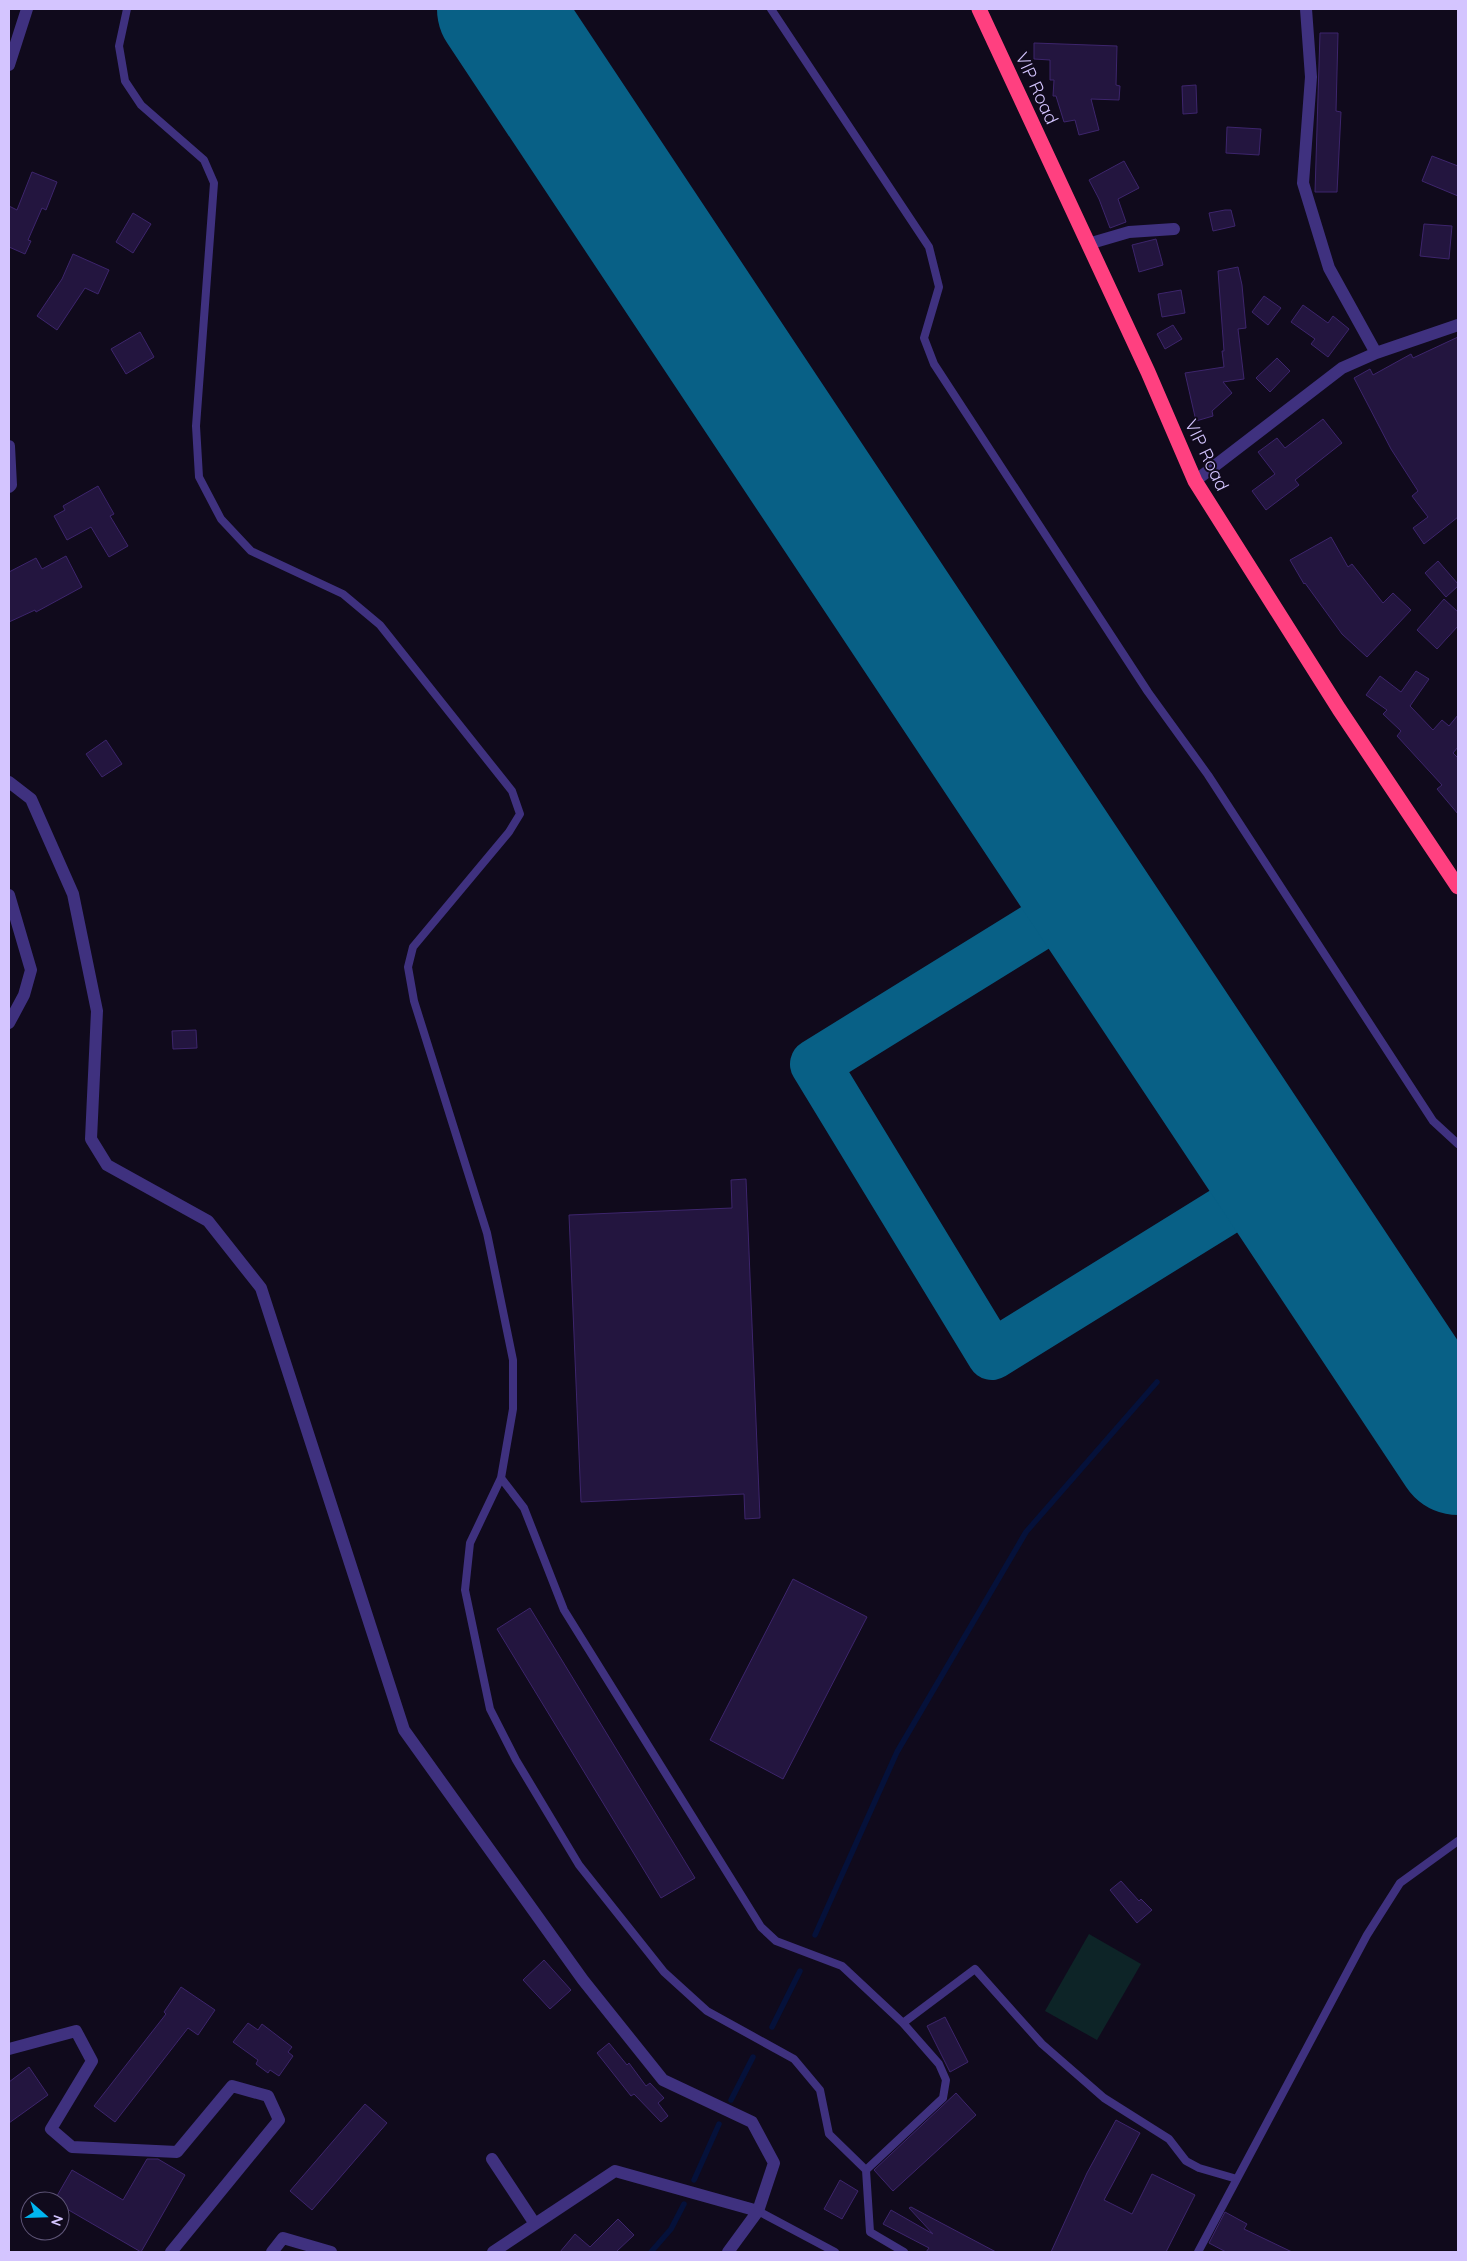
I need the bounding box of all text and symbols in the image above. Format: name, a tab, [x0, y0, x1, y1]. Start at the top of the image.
street label: VIP Road	[1010, 48, 1064, 128]
street label: VIP Road	[1180, 415, 1234, 495]
north arrow	[20, 2191, 70, 2241]
text: N	[47, 2213, 67, 2228]

